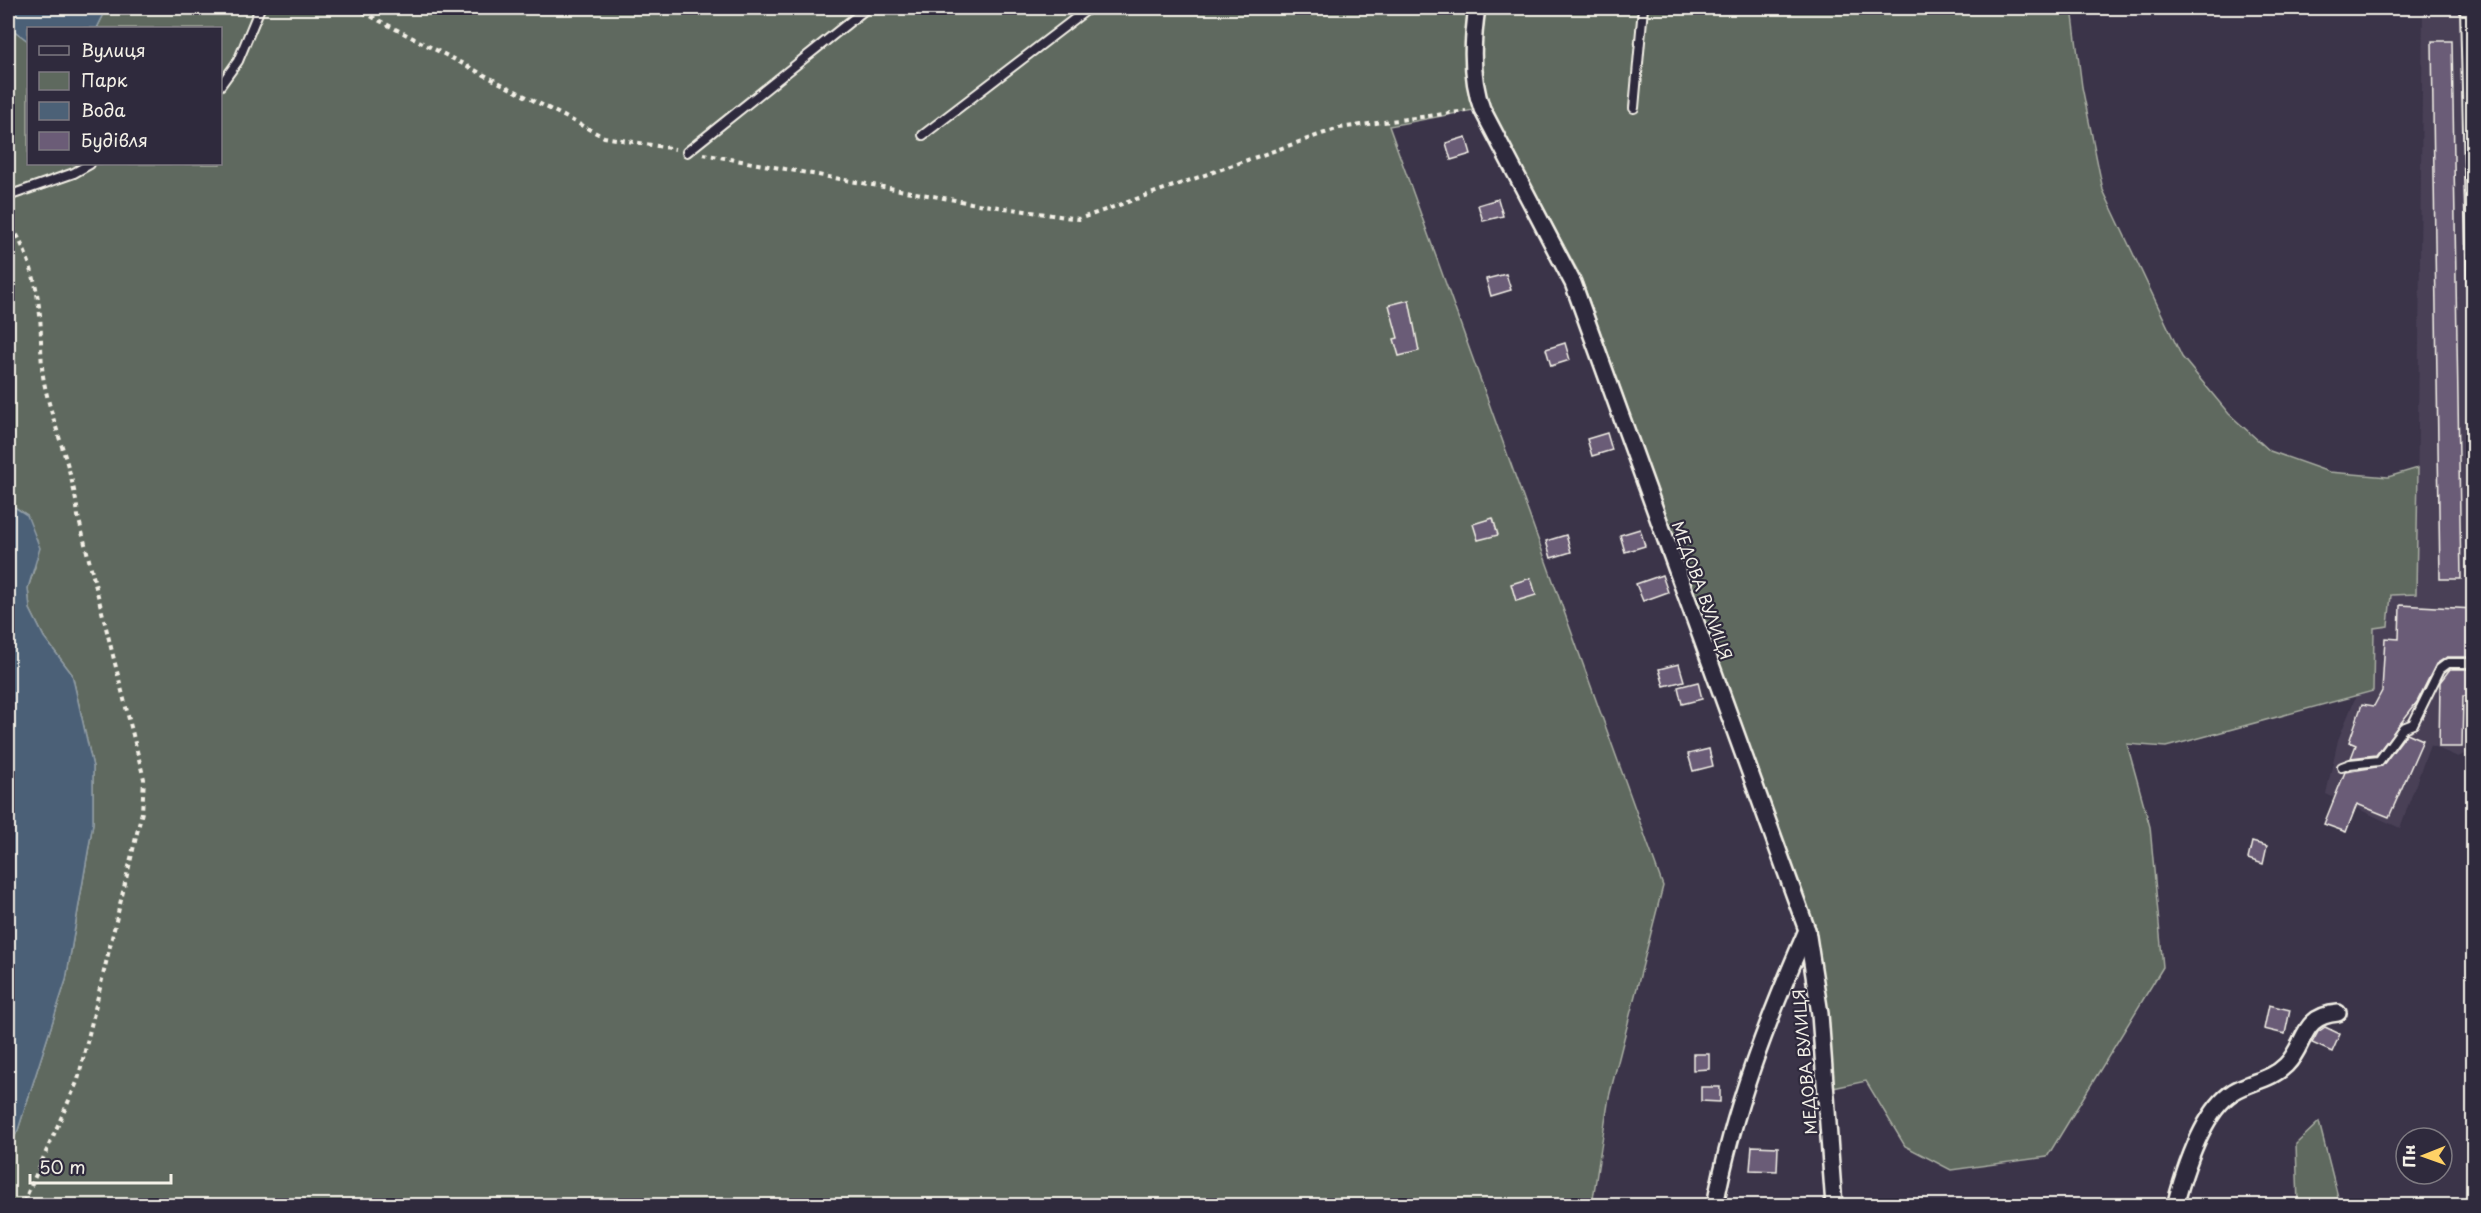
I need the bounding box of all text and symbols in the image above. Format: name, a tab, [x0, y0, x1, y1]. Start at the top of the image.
legend	[27, 27, 222, 165]
text: Вулиця	[81, 36, 146, 63]
text: Парк	[81, 66, 128, 93]
text: Вода	[81, 96, 126, 123]
text: Будівля	[81, 126, 148, 153]
street label: МЕДОВА ВУЛИЦЯ	[1667, 517, 1739, 663]
street label: МЕДОВА ВУЛИЦЯ	[1786, 988, 1822, 1136]
north arrow	[2394, 1126, 2454, 1186]
text: Пн	[2396, 1144, 2420, 1168]
scale bar	[30, 1147, 171, 1185]
text: 50 m	[39, 1153, 86, 1180]

